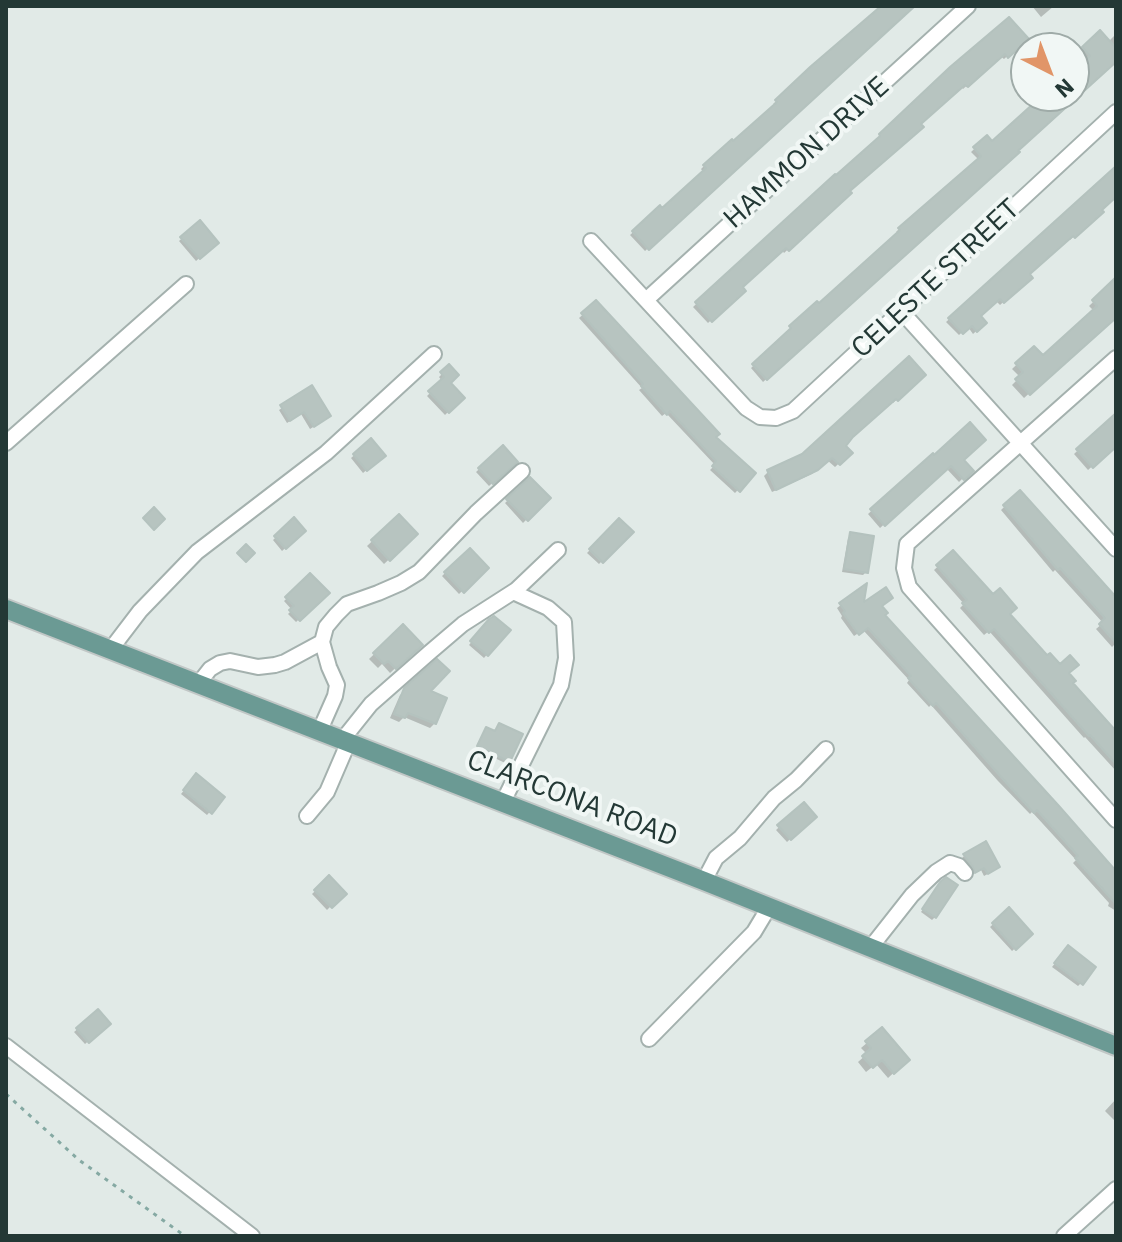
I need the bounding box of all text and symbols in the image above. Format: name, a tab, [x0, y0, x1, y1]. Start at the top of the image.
north arrow	[1010, 32, 1090, 112]
street label: HAMMON DRIVE	[717, 70, 897, 236]
text: N	[1049, 73, 1081, 105]
street label: CELESTE STREET	[845, 193, 1027, 365]
street label: CLARCONA ROAD	[462, 743, 682, 855]

